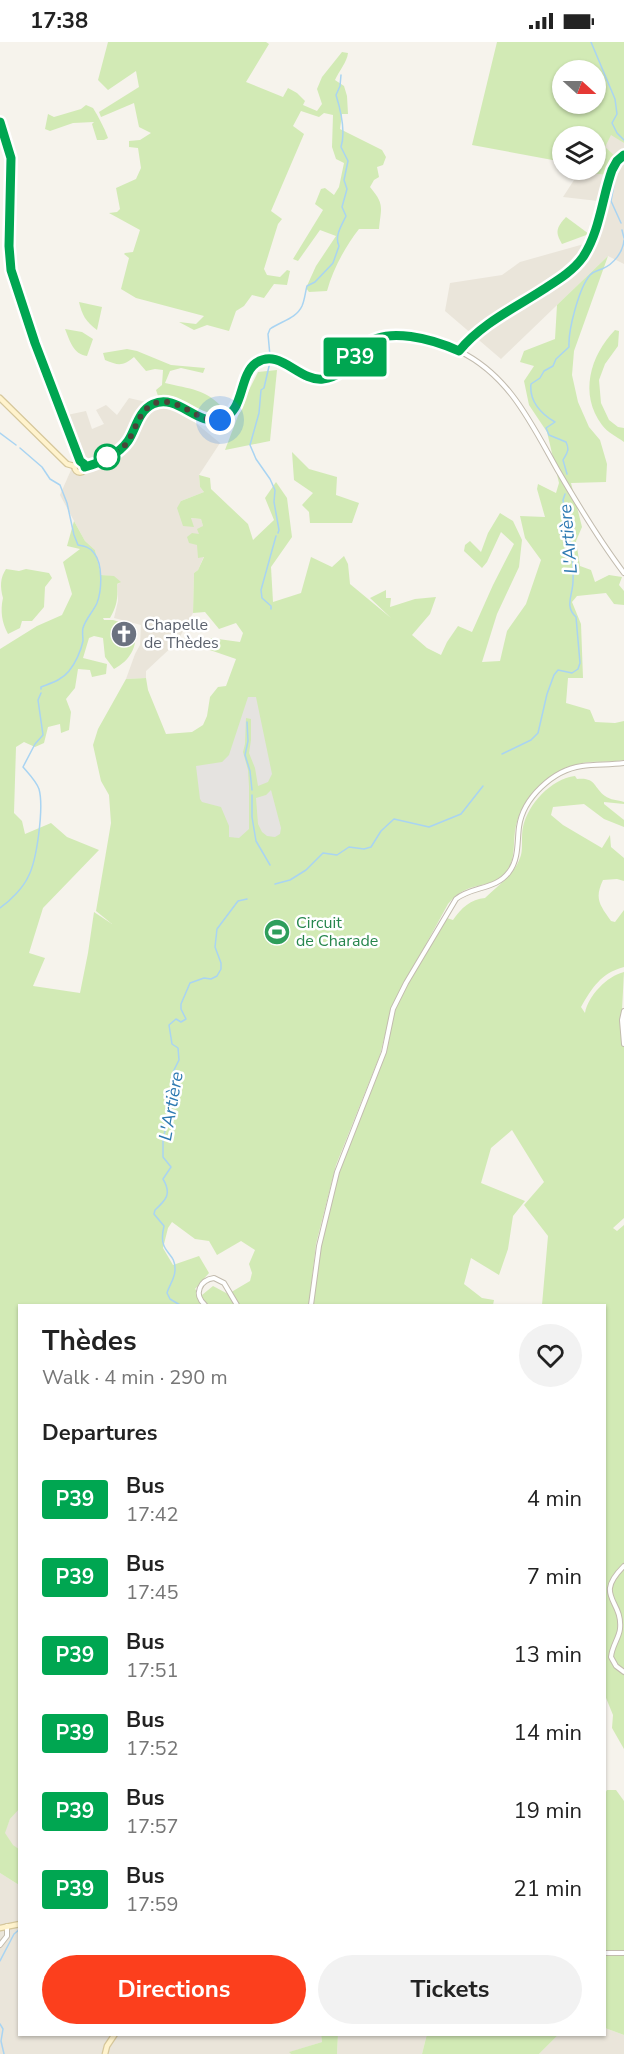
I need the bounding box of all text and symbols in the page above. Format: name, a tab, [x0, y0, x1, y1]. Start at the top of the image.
text: 17:38	[30, 6, 88, 36]
north arrow	[552, 60, 606, 114]
map controls	[552, 60, 606, 180]
button: layers	[552, 126, 606, 180]
line badge: P39	[320, 338, 389, 376]
text: P39	[336, 343, 374, 371]
your location	[205, 405, 235, 435]
unlabelled marker	[94, 444, 120, 470]
water label: L'Artière	[553, 503, 583, 575]
place label: Chapelle de Thèdes	[144, 614, 219, 654]
church icon: Chapelle de Thèdes	[109, 619, 139, 649]
place label: Circuit de Charade	[296, 912, 378, 952]
sports icon: Circuit de Charade	[262, 917, 292, 947]
water label: L'Artière	[153, 1069, 189, 1142]
text: Thèdes	[42, 1322, 137, 1360]
button: heart	[519, 1324, 582, 1387]
text: Walk · 4 min · 290 m	[42, 1364, 228, 1391]
text: Departures	[42, 1418, 157, 1448]
text: Bus	[126, 1471, 165, 1501]
text: 4 min	[527, 1484, 582, 1514]
text: P39	[56, 1485, 94, 1513]
text: 17:42	[126, 1501, 179, 1528]
text: Bus	[126, 1549, 165, 1579]
text: 7 min	[527, 1562, 582, 1592]
text: P39	[56, 1563, 94, 1591]
text: 17:45	[126, 1579, 179, 1606]
text: Bus	[126, 1627, 165, 1657]
text: 13 min	[514, 1640, 582, 1670]
text: P39	[56, 1641, 94, 1669]
text: 17:51	[126, 1657, 179, 1684]
text: Bus	[126, 1705, 165, 1735]
text: 14 min	[514, 1718, 582, 1748]
text: P39	[56, 1719, 94, 1747]
text: 17:52	[126, 1735, 179, 1762]
text: Bus	[126, 1783, 165, 1813]
text: 19 min	[514, 1796, 582, 1826]
text: P39	[56, 1797, 94, 1825]
text: 17:57	[126, 1813, 179, 1840]
text: Bus	[126, 1861, 165, 1891]
text: 21 min	[514, 1874, 582, 1904]
text: P39	[56, 1875, 94, 1903]
text: 17:59	[126, 1891, 179, 1918]
button: Directions	[42, 1955, 306, 2024]
button: Tickets	[318, 1955, 582, 2024]

